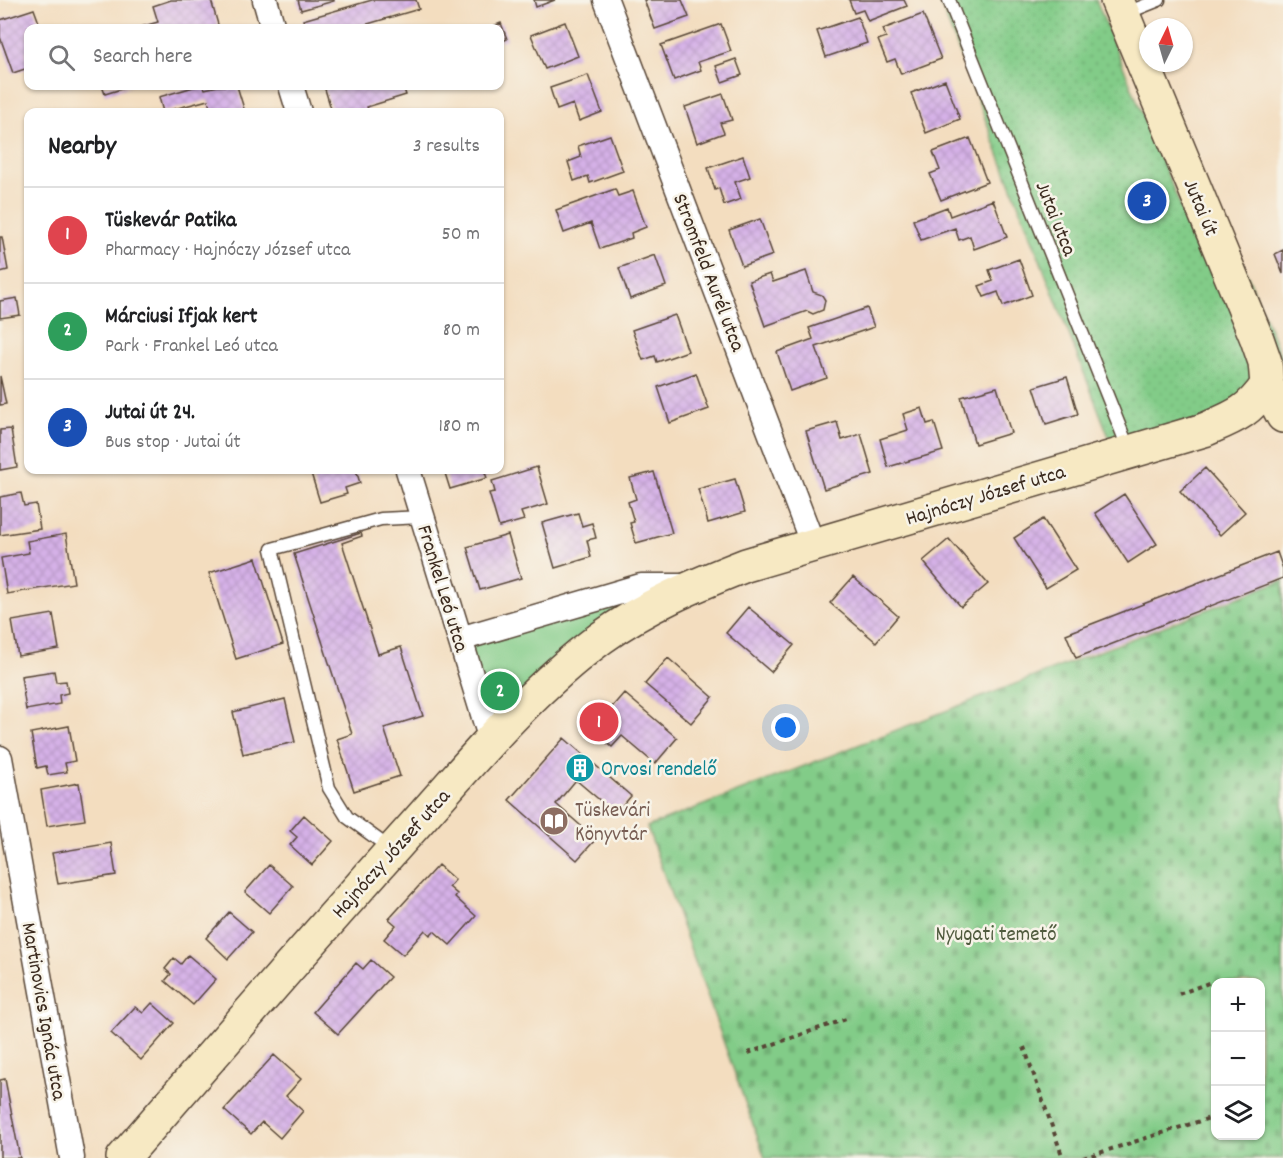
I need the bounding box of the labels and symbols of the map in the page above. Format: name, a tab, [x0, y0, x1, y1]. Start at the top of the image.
north arrow	[1139, 18, 1193, 72]
street label: Jutai út	[1174, 175, 1225, 242]
street label: Jutai utca	[1026, 177, 1083, 262]
pin: 3	[1128, 178, 1166, 224]
street label: Stromfeld Aurél utca	[663, 190, 752, 358]
street label: Hajnóczy József utca	[902, 458, 1070, 535]
street label: Frankel Leó utca	[408, 522, 475, 657]
pin: 2	[480, 668, 520, 714]
pin: 1	[580, 700, 618, 744]
your location	[771, 713, 800, 742]
building icon: Orvosi rendelő	[564, 752, 596, 784]
place label: Orvosi rendelő	[601, 756, 717, 786]
street label: Hajnóczy József utca	[326, 783, 459, 926]
place label: Tüskevári Könyvtár	[575, 797, 650, 851]
library icon: Tüskevári Könyvtár	[538, 805, 570, 837]
street label: Martinovics Ignác utca	[12, 921, 73, 1104]
park label: Nyugati temető	[935, 921, 1057, 951]

